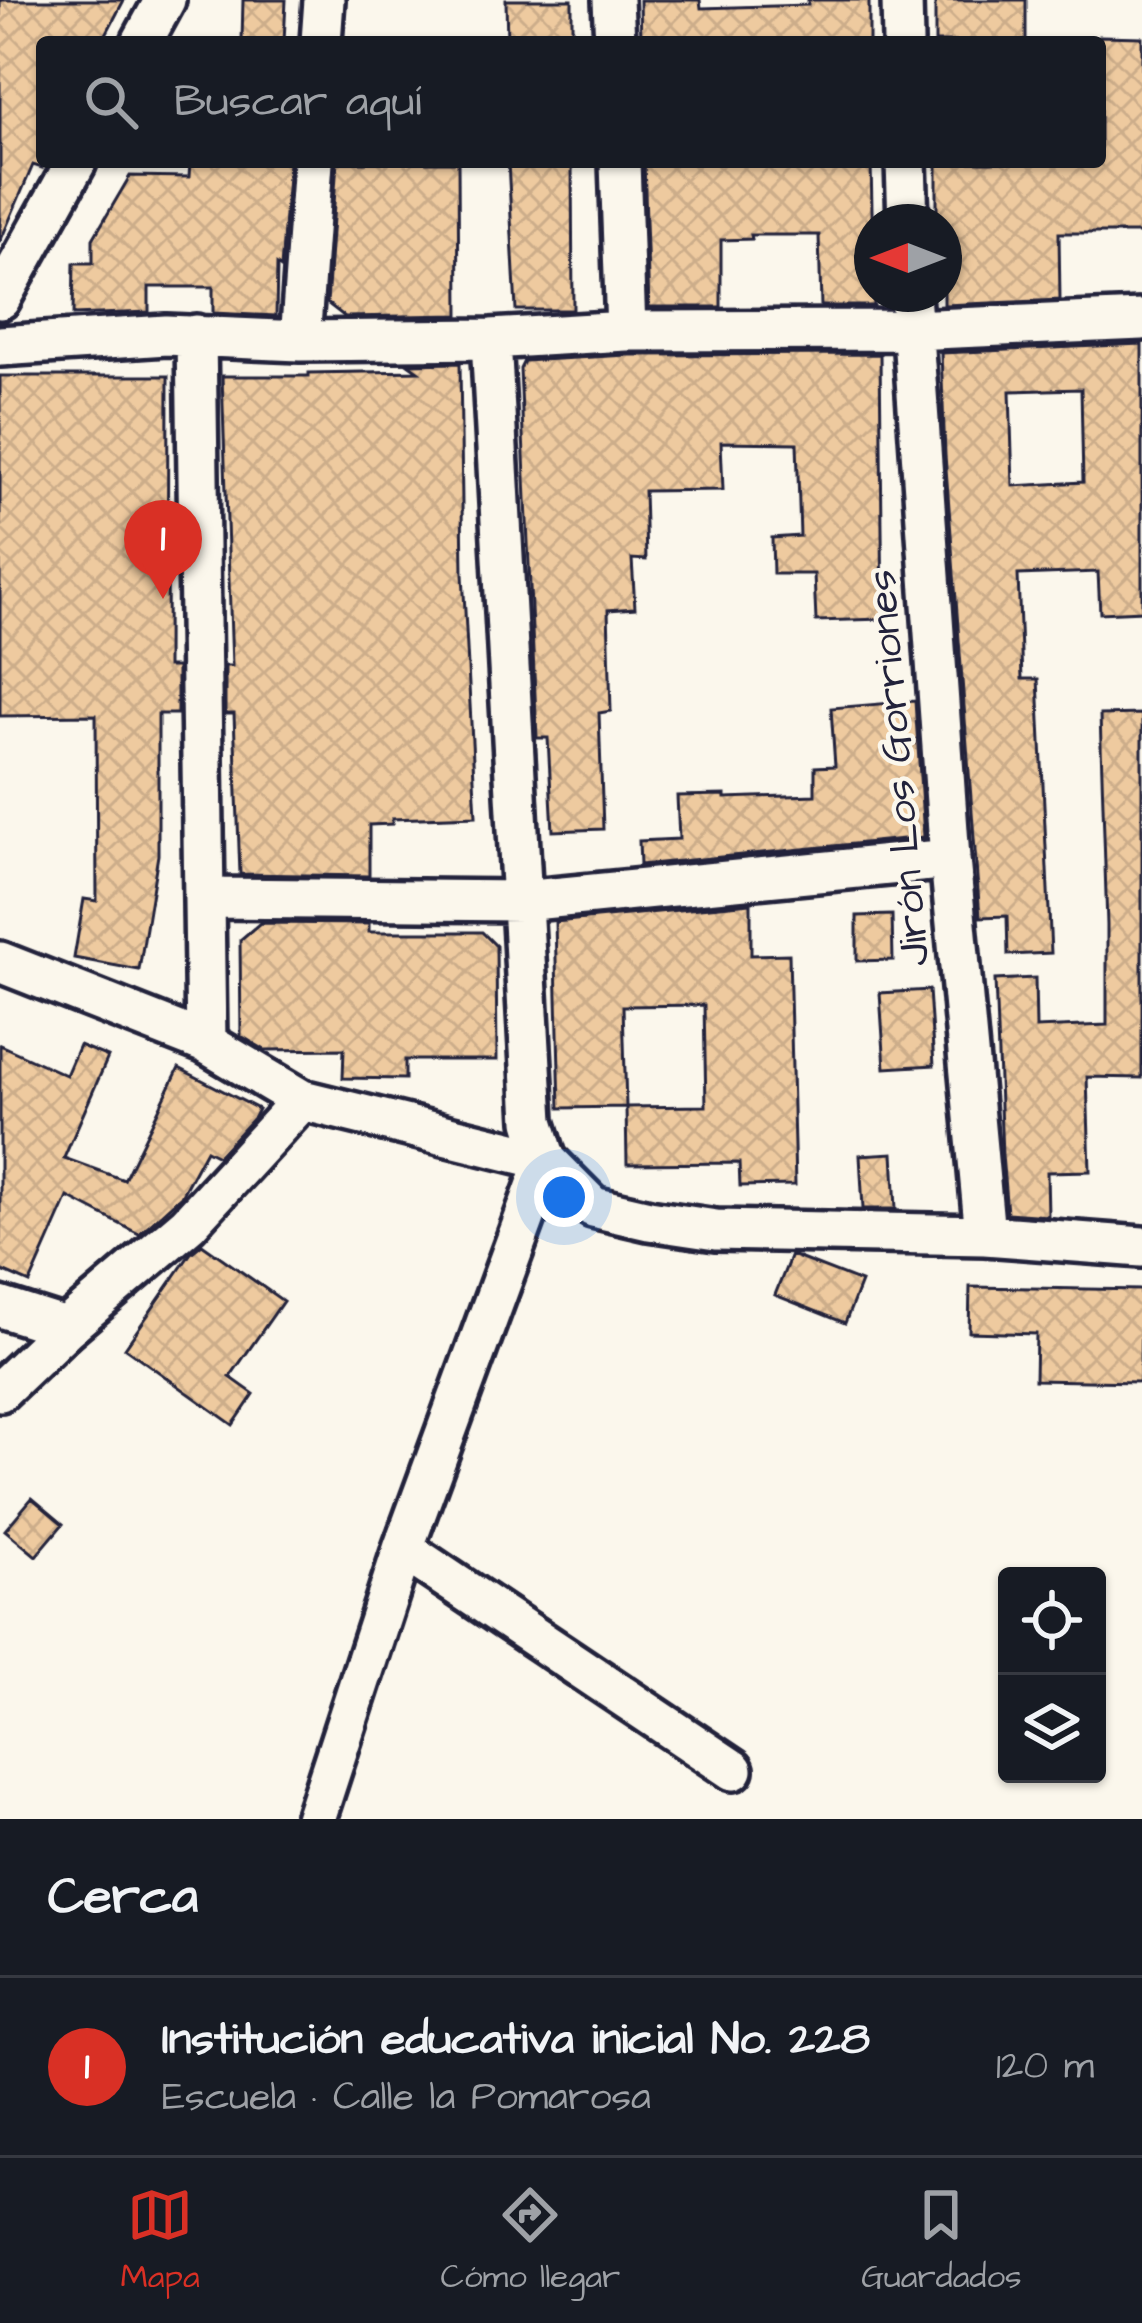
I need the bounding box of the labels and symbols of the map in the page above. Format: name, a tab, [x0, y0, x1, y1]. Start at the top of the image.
north arrow	[854, 204, 962, 312]
pin: 1	[124, 500, 202, 599]
street label: Jirón Los Gorriones	[853, 567, 945, 968]
your location	[534, 1167, 594, 1227]

